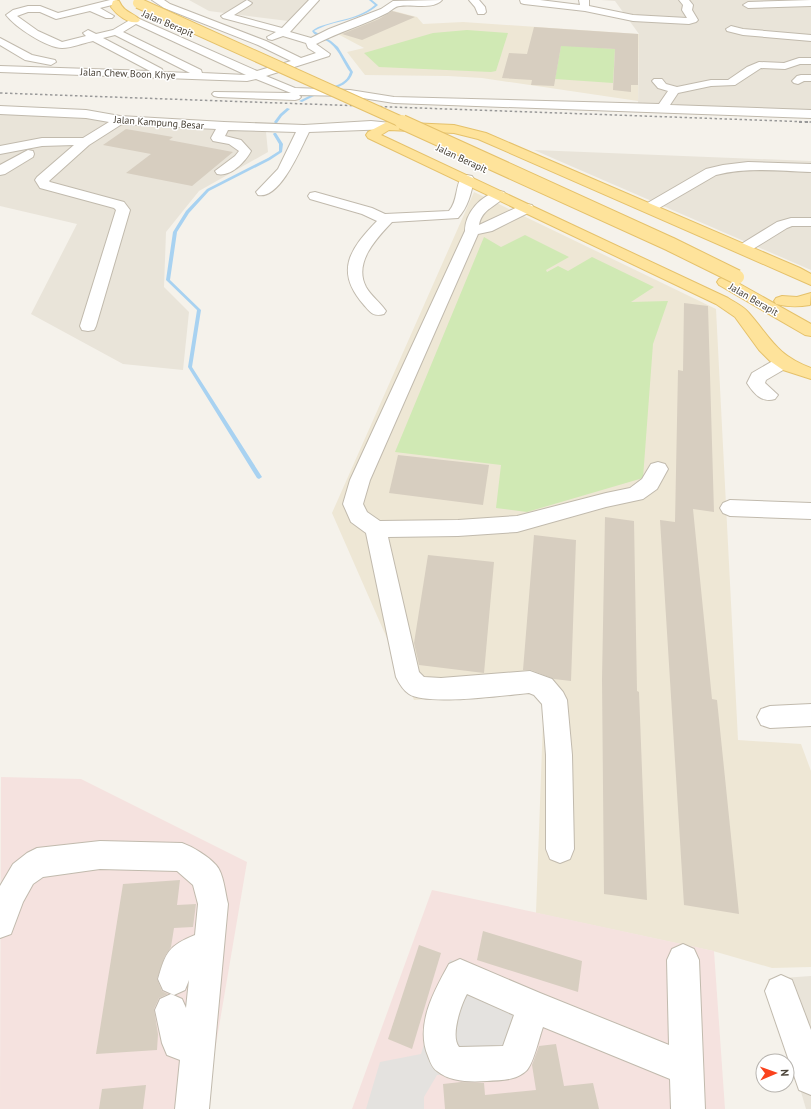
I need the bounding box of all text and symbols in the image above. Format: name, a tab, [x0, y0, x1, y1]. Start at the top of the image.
street label: Jalan Berapit	[139, 6, 196, 40]
street label: Jalan Chew Boon Khye	[79, 65, 176, 82]
street label: Jalan Kampung Besar	[112, 113, 205, 132]
street label: Jalan Berapit	[433, 141, 490, 176]
street label: Jalan Berapit	[726, 280, 781, 319]
north arrow	[755, 1053, 795, 1093]
text: N	[778, 1069, 792, 1077]

